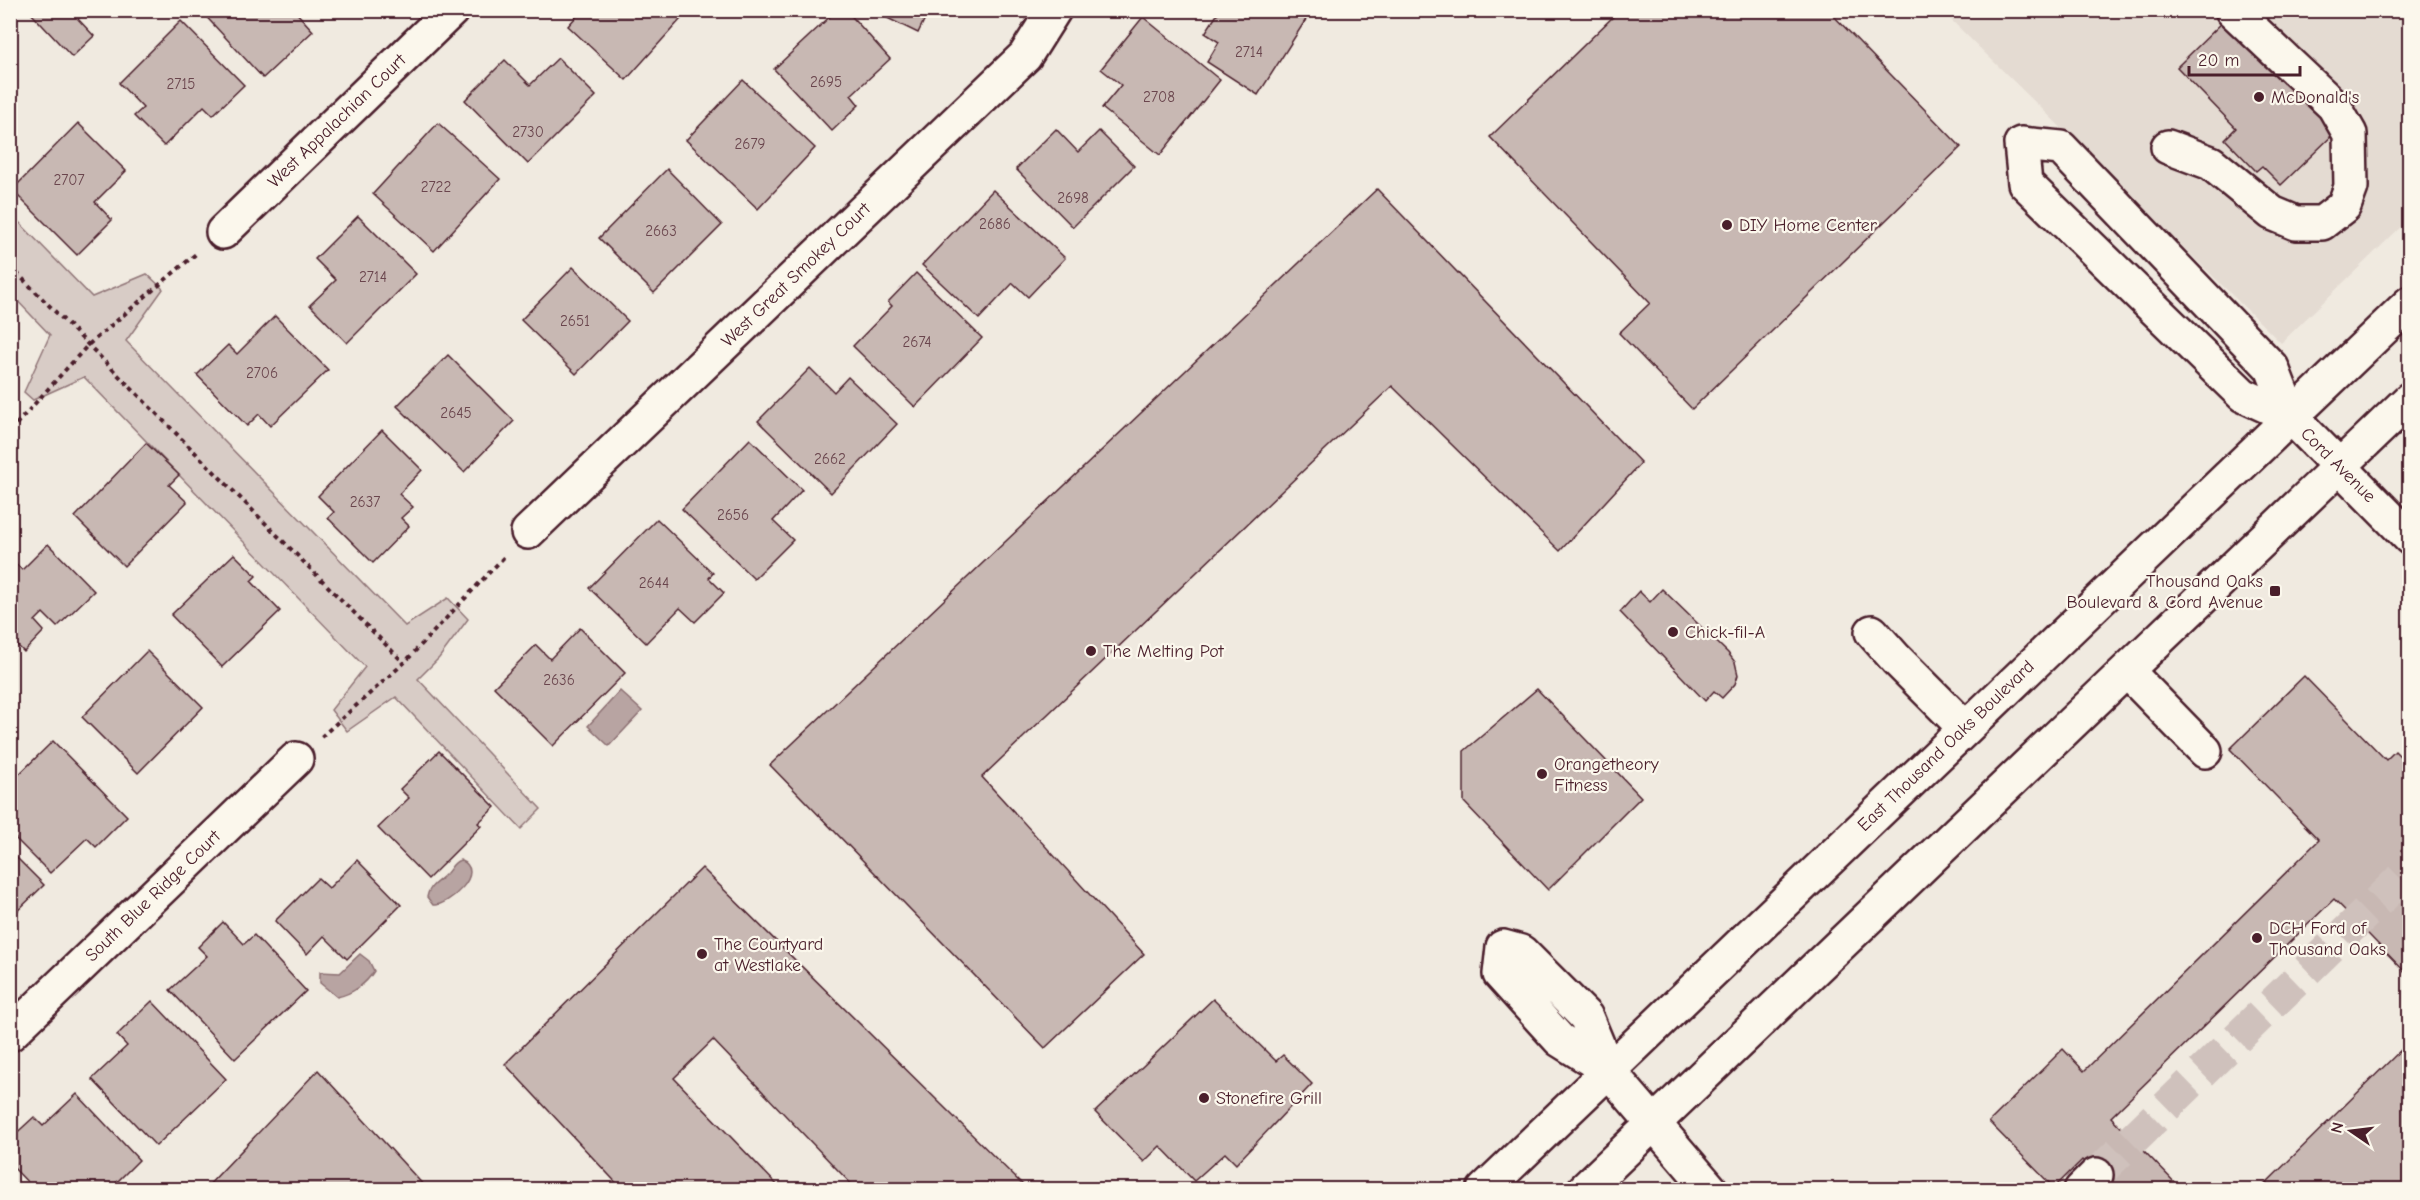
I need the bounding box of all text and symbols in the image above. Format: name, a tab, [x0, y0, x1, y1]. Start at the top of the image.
scale bar	[2189, 39, 2300, 77]
house number: 2714	[1235, 43, 1263, 61]
street label: West Appalachian Court	[264, 49, 411, 192]
text: 20 m	[2198, 50, 2239, 71]
house number: 2695	[810, 73, 842, 91]
house number: 2715	[167, 75, 195, 93]
place label: McDonald's	[2271, 87, 2359, 108]
house number: 2708	[1143, 88, 1175, 106]
marker: McDonald's	[2252, 90, 2266, 104]
house number: 2730	[512, 123, 544, 141]
house number: 2679	[735, 135, 766, 153]
house number: 2707	[53, 171, 85, 189]
house number: 2722	[421, 178, 451, 196]
house number: 2698	[1057, 189, 1089, 207]
street label: West Great Smokey Court	[717, 198, 875, 352]
house number: 2686	[979, 215, 1011, 233]
place label: DIY Home Center	[1739, 215, 1878, 236]
marker: DIY Home Center	[1720, 218, 1734, 232]
house number: 2663	[645, 222, 677, 240]
house number: 2714	[359, 268, 387, 286]
house number: 2651	[560, 312, 590, 330]
house number: 2674	[902, 333, 932, 351]
house number: 2706	[246, 364, 278, 382]
house number: 2645	[440, 404, 472, 422]
street label: Cord Avenue	[2296, 423, 2380, 507]
house number: 2662	[814, 450, 846, 468]
house number: 2637	[350, 493, 380, 511]
house number: 2656	[717, 506, 749, 524]
place label: Thousand Oaks Boulevard & Cord Avenue	[2066, 571, 2263, 613]
house number: 2644	[639, 574, 669, 592]
marker: Thousand Oaks Boulevard & Cord Avenue	[2268, 584, 2282, 598]
place label: Chick-fil-A	[1685, 622, 1765, 643]
marker: Chick-fil-A	[1666, 625, 1680, 639]
place label: The Melting Pot	[1103, 641, 1225, 662]
marker: The Melting Pot	[1084, 644, 1098, 658]
street label: East Thousand Oaks Boulevard	[1853, 656, 2039, 836]
house number: 2636	[543, 671, 575, 689]
place label: Orangetheory Fitness	[1554, 754, 1660, 796]
marker: Orangetheory Fitness	[1535, 767, 1549, 781]
street label: South Blue Ridge Court	[81, 825, 226, 966]
place label: DCH Ford of Thousand Oaks	[2269, 918, 2386, 960]
marker: DCH Ford of Thousand Oaks	[2250, 931, 2264, 945]
place label: The Courtyard at Westlake	[714, 934, 823, 976]
marker: The Courtyard at Westlake	[695, 947, 709, 961]
place label: Stonefire Grill	[1216, 1088, 1322, 1109]
marker: Stonefire Grill	[1197, 1091, 1211, 1105]
north arrow	[2321, 1101, 2381, 1161]
text: N	[2327, 1120, 2347, 1135]

